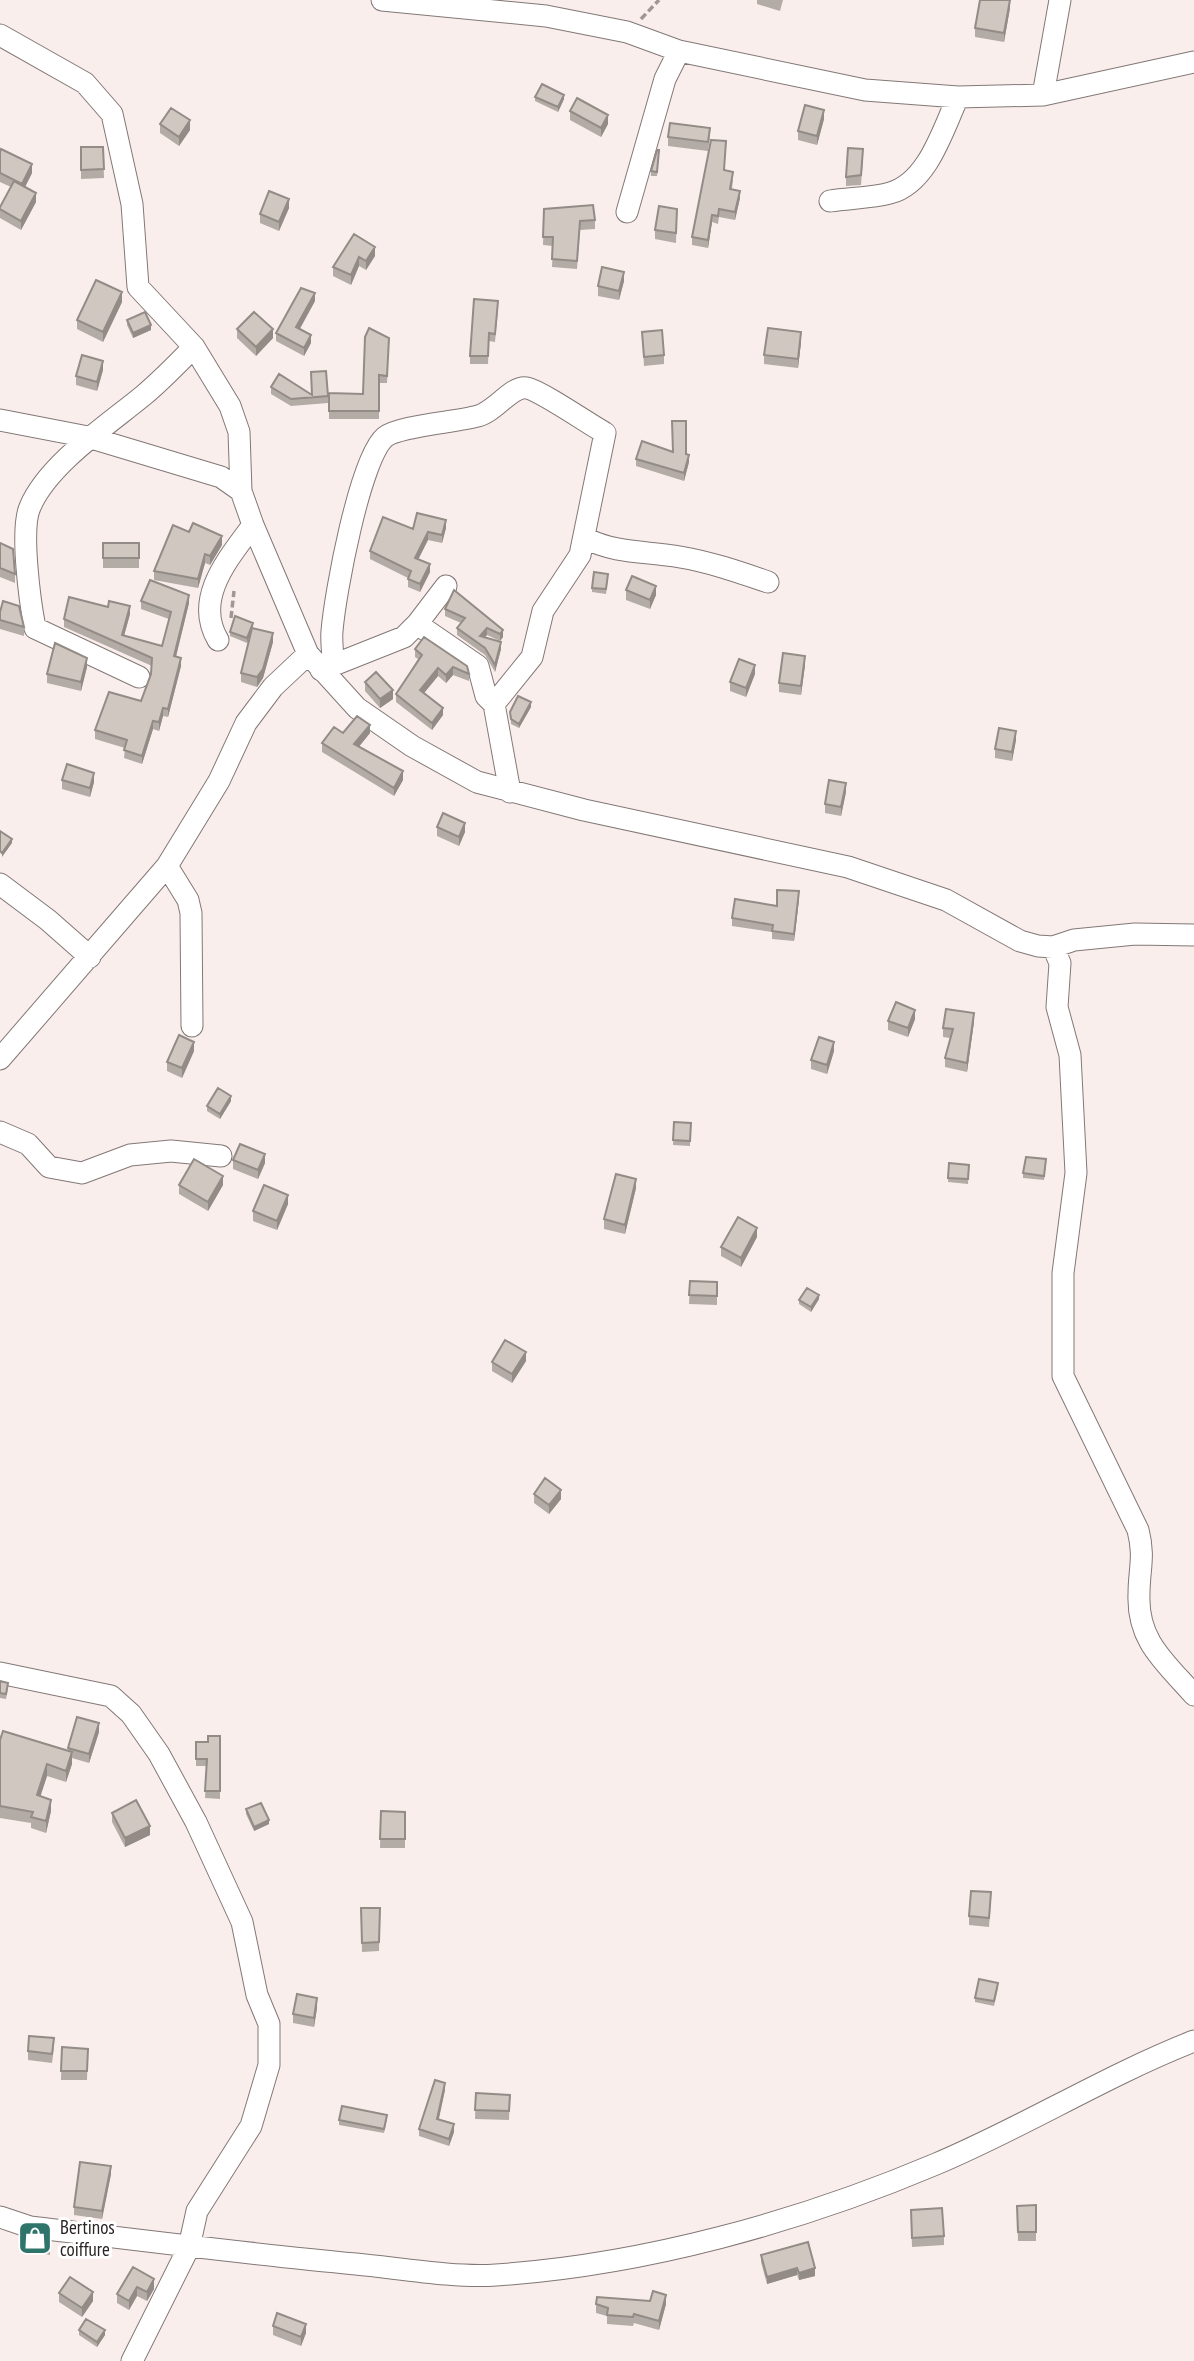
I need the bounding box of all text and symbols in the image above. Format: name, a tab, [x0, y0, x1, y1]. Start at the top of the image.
place label: Bertinos coiffure	[60, 2215, 115, 2261]
shop icon: Bertinos coiffure	[16, 2219, 54, 2257]

